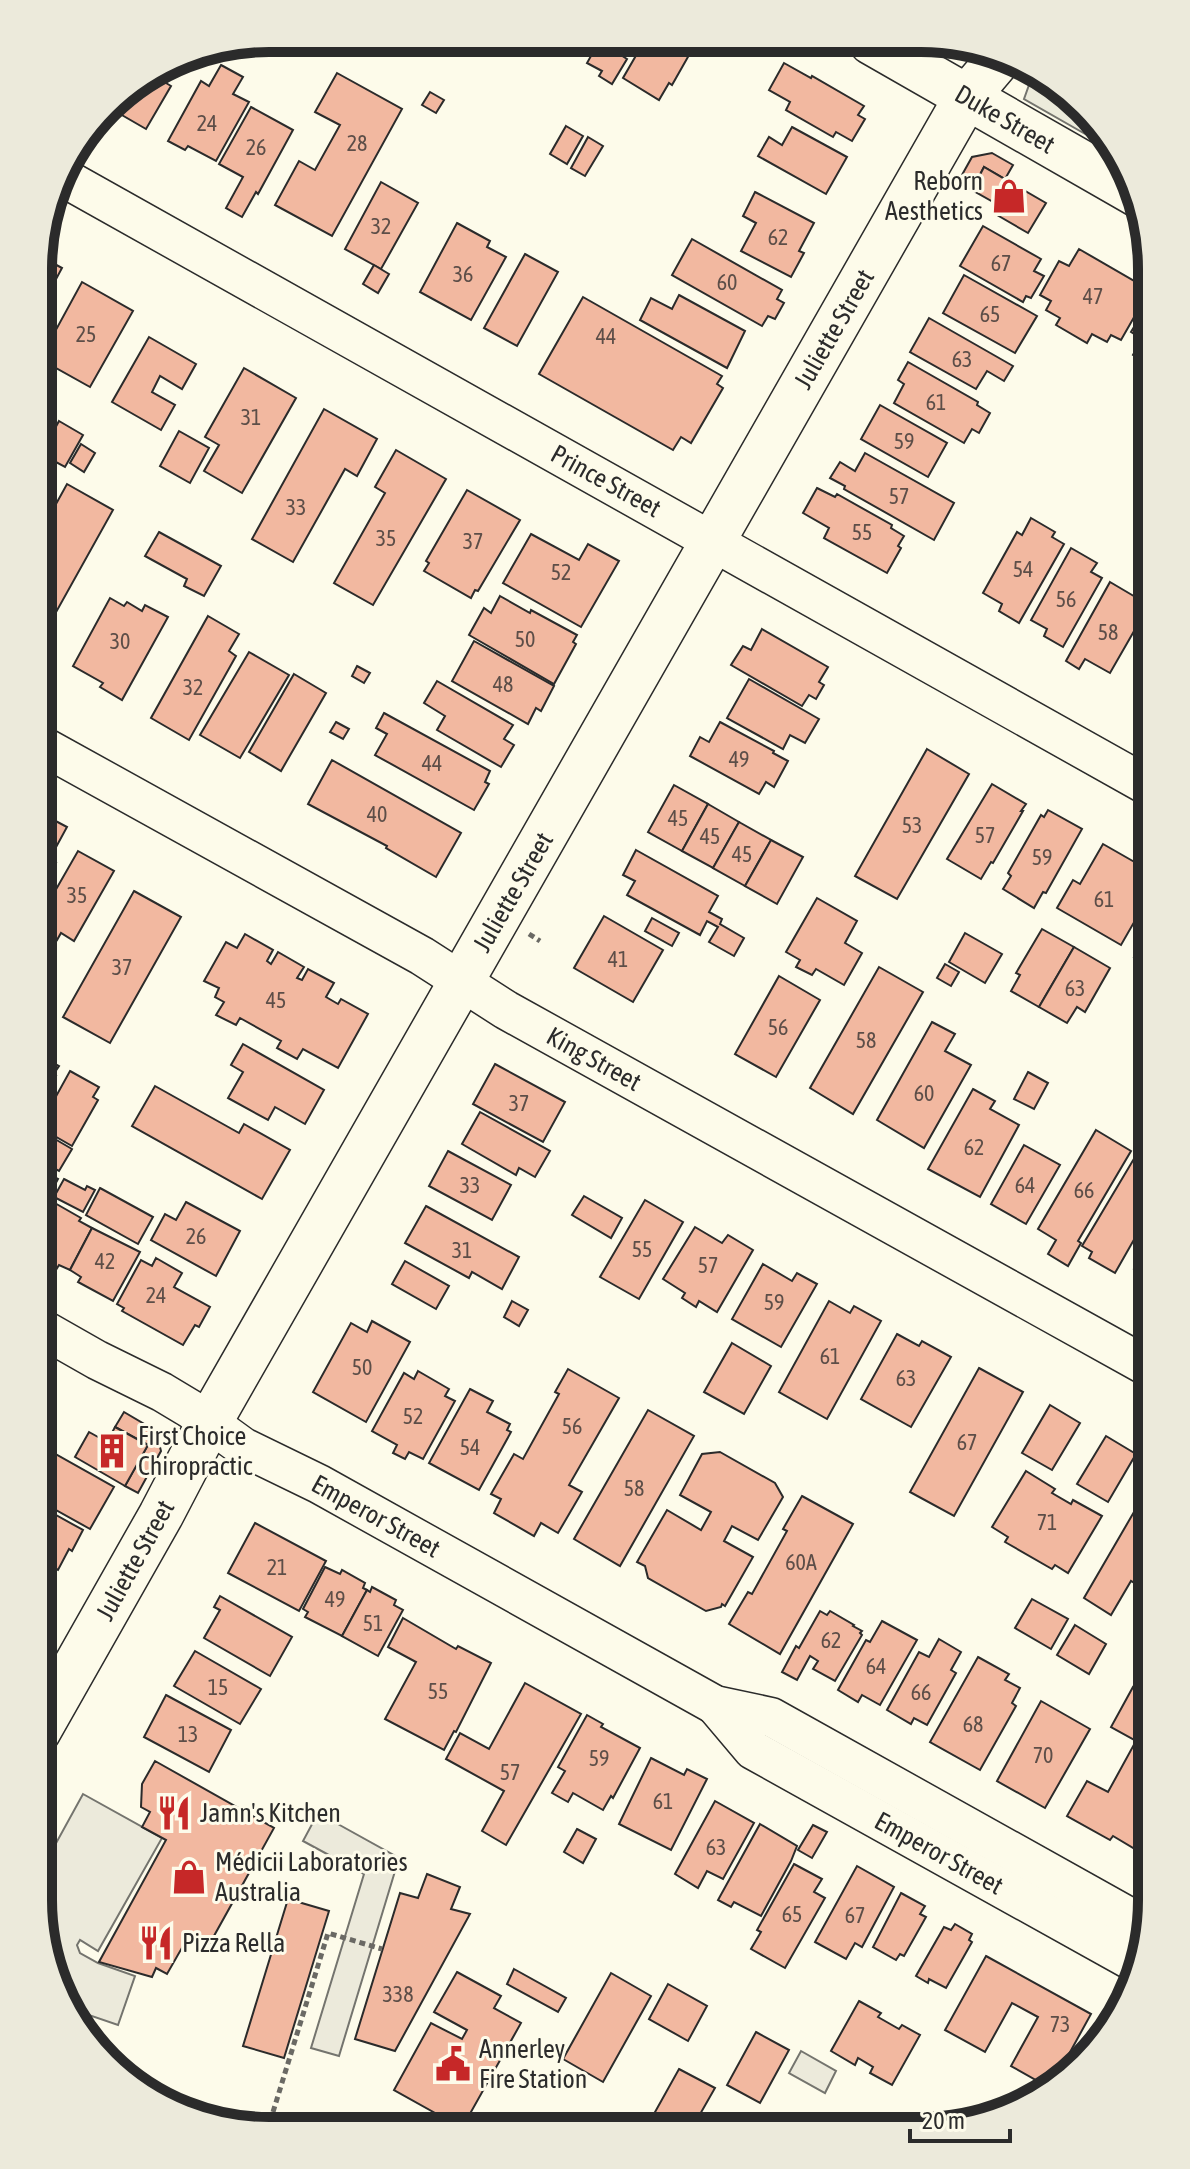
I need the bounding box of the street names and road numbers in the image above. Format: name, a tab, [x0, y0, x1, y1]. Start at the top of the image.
street label: Duke Street	[950, 78, 1060, 160]
street label: Juliette Street	[788, 264, 880, 394]
street label: Prince Street	[546, 439, 666, 523]
street label: Juliette Street	[467, 827, 559, 957]
street label: King Street	[542, 1021, 646, 1097]
street label: Emperor Street	[307, 1468, 445, 1564]
street label: Juliette Street	[90, 1495, 180, 1625]
street label: Emperor Street	[870, 1805, 1008, 1901]

